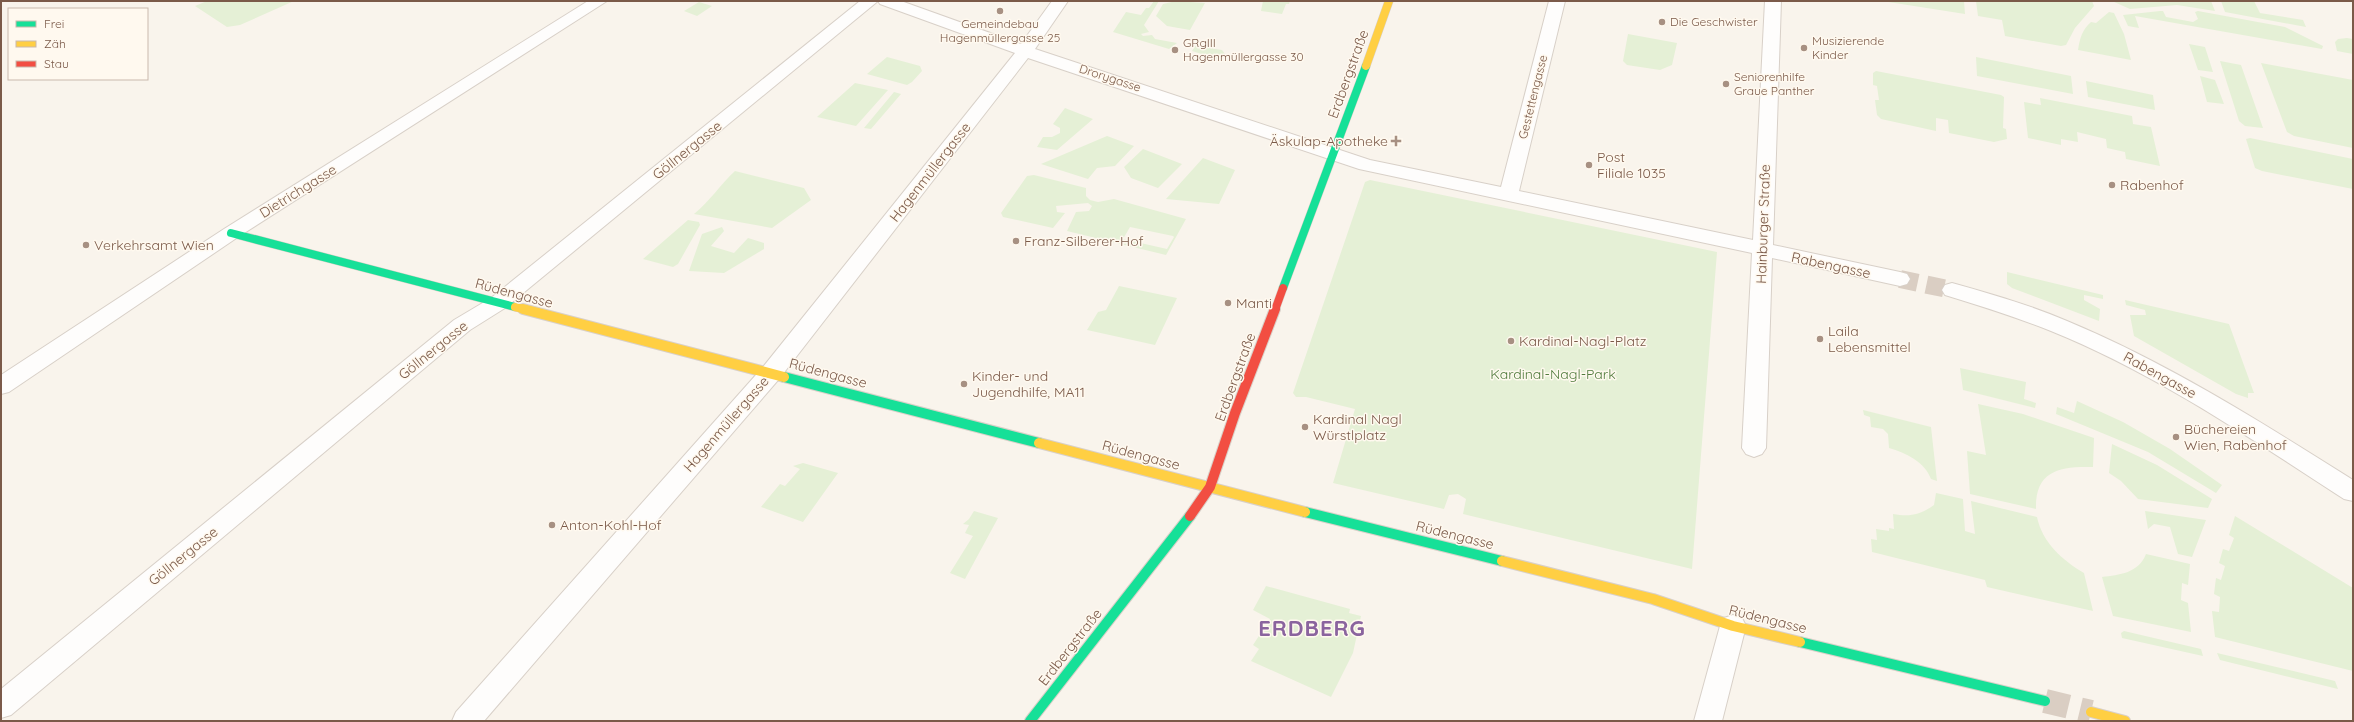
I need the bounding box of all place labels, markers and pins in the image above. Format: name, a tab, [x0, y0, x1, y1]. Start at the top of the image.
marker: Gemeindebau Hagenmüllergasse 25	[995, 6, 1005, 16]
place label: Die Geschwister	[1670, 14, 1758, 29]
place label: Gemeindebau Hagenmüllergasse 25	[940, 16, 1060, 45]
marker: Die Geschwister	[1657, 17, 1667, 27]
place label: Musizierende Kinder	[1812, 33, 1884, 62]
place label: GRgIII Hagenmüllergasse 30	[1183, 35, 1304, 64]
marker: Musizierende Kinder	[1799, 43, 1809, 53]
marker: GRgIII Hagenmüllergasse 30	[1170, 45, 1180, 55]
place label: Seniorenhilfe Graue Panther	[1734, 69, 1815, 98]
marker: Seniorenhilfe Graue Panther	[1721, 79, 1731, 89]
place label: Äskulap-Apotheke	[1270, 132, 1388, 150]
marker: Äskulap-Apotheke	[1391, 136, 1401, 146]
place label: Post Filiale 1035	[1597, 148, 1666, 182]
marker: Post Filiale 1035	[1584, 160, 1594, 170]
place label: Rabenhof	[2120, 176, 2184, 194]
marker: Rabenhof	[2107, 180, 2117, 190]
place label: Franz-Silberer-Hof	[1024, 232, 1144, 250]
place label: Verkehrsamt Wien	[94, 236, 214, 254]
marker: Franz-Silberer-Hof	[1011, 236, 1021, 246]
marker: Verkehrsamt Wien	[81, 240, 91, 250]
place label: Manti	[1236, 294, 1272, 312]
marker: Manti	[1223, 298, 1233, 308]
place label: Laila Lebensmittel	[1828, 322, 1911, 356]
place label: Kardinal-Nagl-Platz	[1519, 332, 1647, 350]
marker: Laila Lebensmittel	[1815, 334, 1825, 344]
marker: Kardinal-Nagl-Platz	[1506, 336, 1516, 346]
place label: Kinder- und Jugendhilfe, MA11	[972, 367, 1085, 401]
marker: Kinder- und Jugendhilfe, MA11	[959, 379, 969, 389]
place label: Kardinal Nagl Würstlplatz	[1313, 410, 1402, 444]
place label: Büchereien Wien, Rabenhof	[2184, 420, 2287, 454]
marker: Kardinal Nagl Würstlplatz	[1300, 422, 1310, 432]
marker: Büchereien Wien, Rabenhof	[2171, 432, 2181, 442]
place label: Anton-Kohl-Hof	[560, 516, 662, 534]
marker: Anton-Kohl-Hof	[547, 520, 557, 530]

